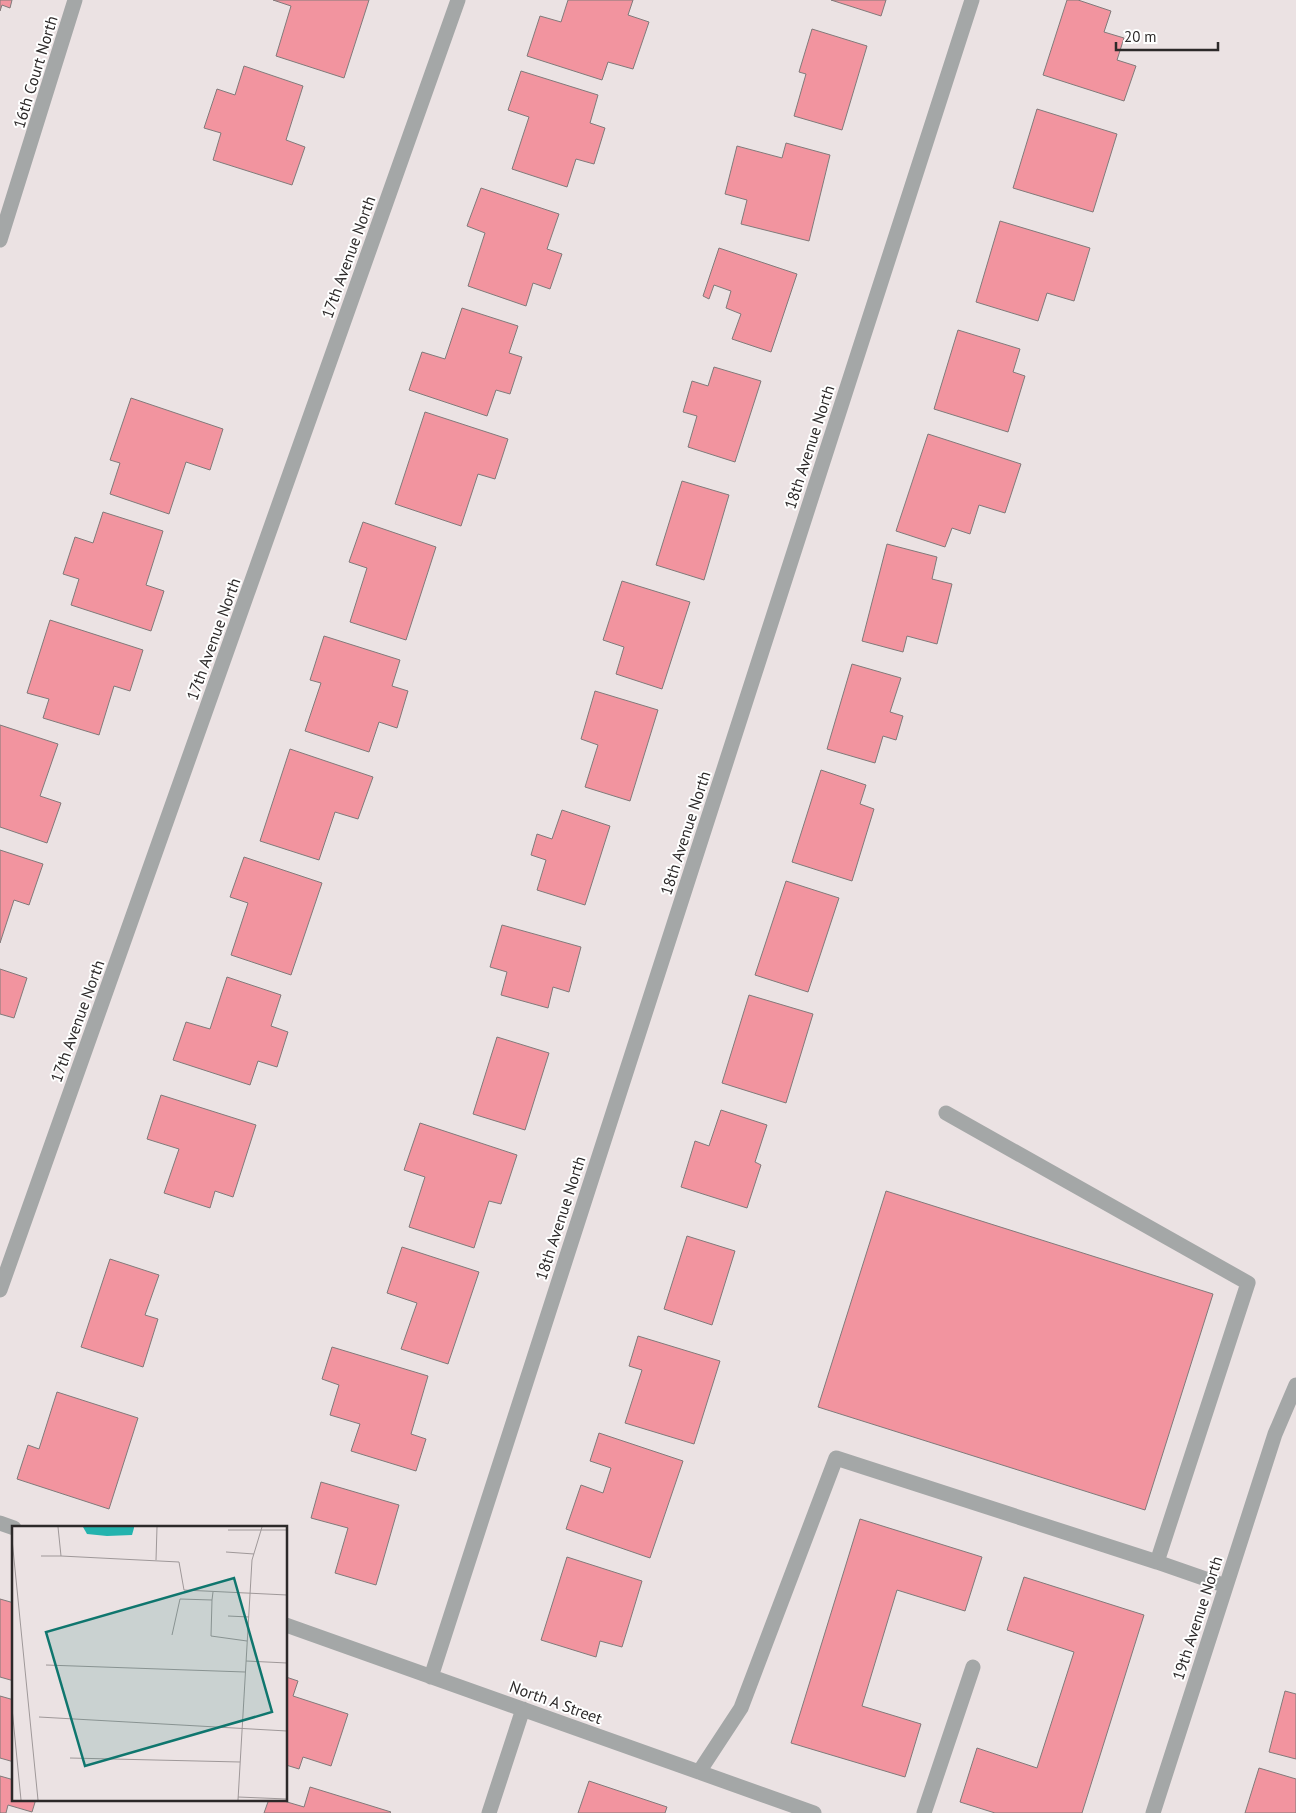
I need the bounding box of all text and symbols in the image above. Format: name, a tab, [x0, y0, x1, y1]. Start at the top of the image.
street label: 16th Court North	[8, 13, 62, 131]
scale bar	[1116, 20, 1218, 52]
text: 20 m	[1124, 27, 1157, 46]
street label: 17th Avenue North	[317, 193, 379, 321]
street label: 18th Avenue North	[780, 383, 838, 511]
street label: 17th Avenue North	[182, 575, 244, 703]
street label: 18th Avenue North	[656, 769, 714, 897]
street label: 17th Avenue North	[46, 957, 108, 1085]
street label: 18th Avenue North	[531, 1154, 589, 1282]
inset map	[12, 1526, 288, 1800]
street label: 19th Avenue North	[1168, 1554, 1226, 1682]
street label: North A Street	[507, 1676, 606, 1728]

